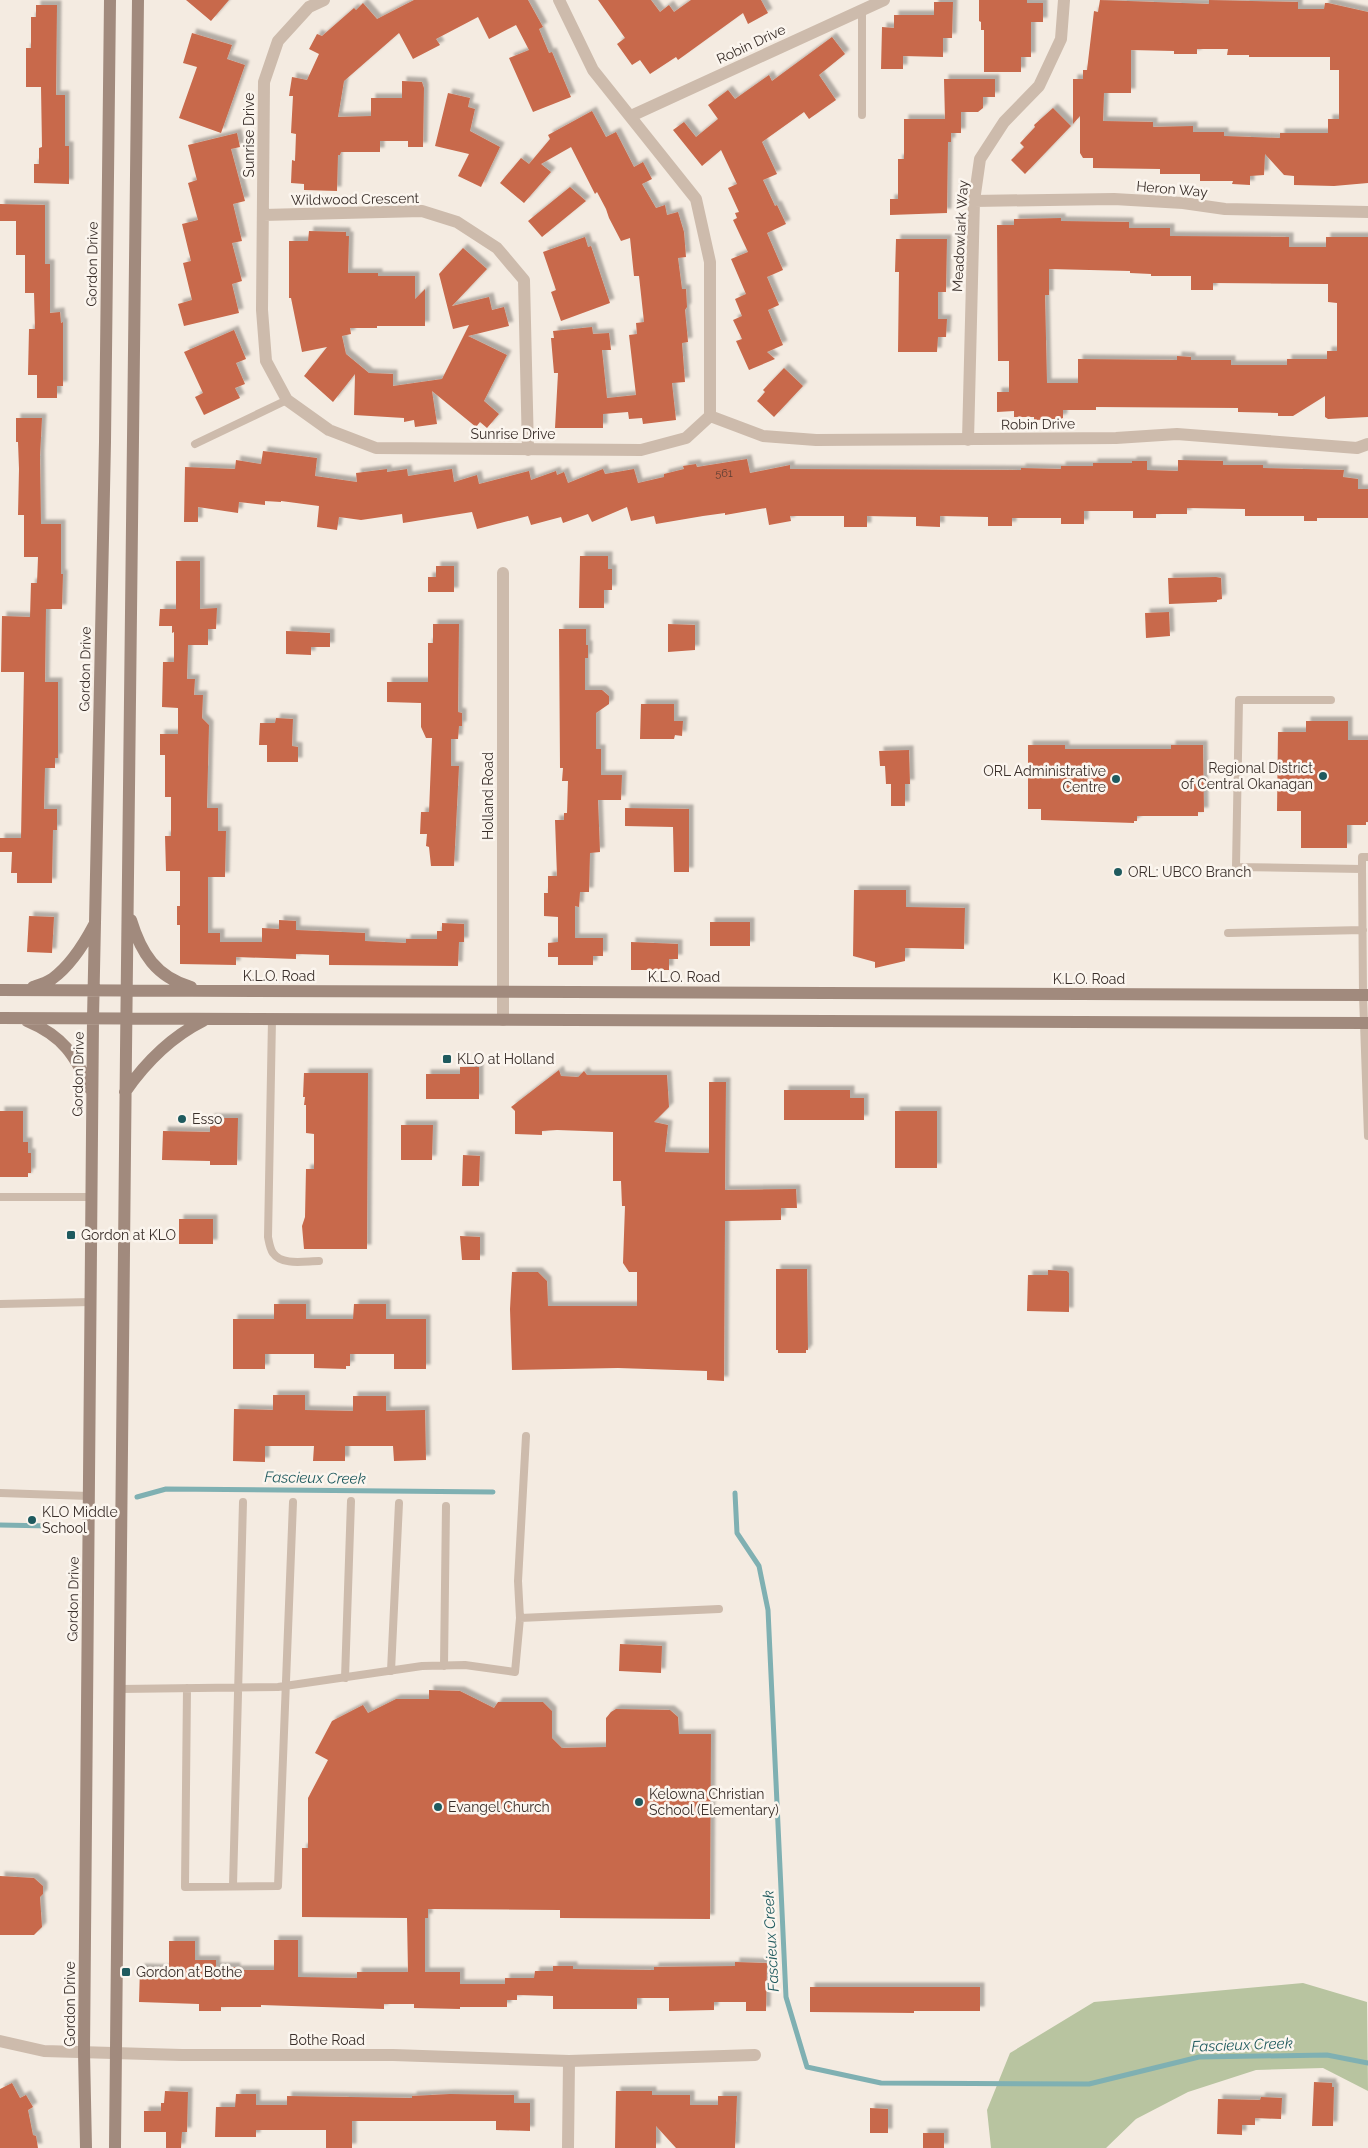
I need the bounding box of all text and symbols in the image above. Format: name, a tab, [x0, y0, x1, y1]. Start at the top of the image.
street label: Robin Drive	[714, 21, 788, 67]
street label: Sunrise Drive	[241, 93, 257, 177]
street label: Heron Way	[1136, 178, 1209, 200]
street label: Meadowlark Way	[949, 179, 971, 292]
street label: Wildwood Crescent	[291, 190, 420, 208]
street label: Gordon Drive	[83, 221, 101, 307]
street label: Robin Drive	[1001, 415, 1075, 433]
street label: Sunrise Drive	[471, 426, 555, 442]
house number: 561	[715, 467, 733, 480]
street label: Gordon Drive	[76, 626, 94, 712]
street label: Holland Road	[480, 752, 496, 840]
place label: Regional District of Central Okanagan	[1181, 760, 1313, 792]
place label: ORL Administrative Centre	[983, 763, 1106, 795]
marker: Regional District of Central Okanagan	[1317, 770, 1329, 782]
marker: ORL Administrative Centre	[1110, 773, 1122, 785]
place label: ORL: UBCO Branch	[1128, 864, 1251, 880]
marker: ORL: UBCO Branch	[1112, 866, 1124, 878]
street label: K.L.O. Road	[243, 968, 315, 984]
street label: K.L.O. Road	[648, 969, 720, 985]
street label: K.L.O. Road	[1053, 971, 1125, 987]
street label: Gordon Drive	[69, 1031, 87, 1117]
place label: KLO at Holland	[457, 1051, 554, 1067]
marker: KLO at Holland	[441, 1053, 453, 1065]
place label: Esso	[192, 1111, 222, 1127]
marker: Esso	[176, 1113, 188, 1125]
place label: Gordon at KLO	[81, 1227, 176, 1243]
marker: Gordon at KLO	[65, 1229, 77, 1241]
water label: Fascieux Creek	[264, 1468, 366, 1488]
place label: KLO Middle School	[42, 1504, 118, 1536]
marker: KLO Middle School	[26, 1514, 38, 1526]
street label: Gordon Drive	[64, 1556, 82, 1642]
place label: Kelowna Christian School (Elementary)	[649, 1786, 779, 1818]
marker: Kelowna Christian School (Elementary)	[633, 1796, 645, 1808]
place label: Evangel Church	[448, 1799, 550, 1815]
marker: Evangel Church	[432, 1801, 444, 1813]
water label: Fascieux Creek	[759, 1890, 783, 1992]
street label: Gordon Drive	[62, 1961, 78, 2047]
place label: Gordon at Bothe	[136, 1964, 242, 1980]
marker: Gordon at Bothe	[120, 1966, 132, 1978]
street label: Bothe Road	[289, 2032, 365, 2048]
water label: Fascieux Creek	[1191, 2034, 1293, 2056]

